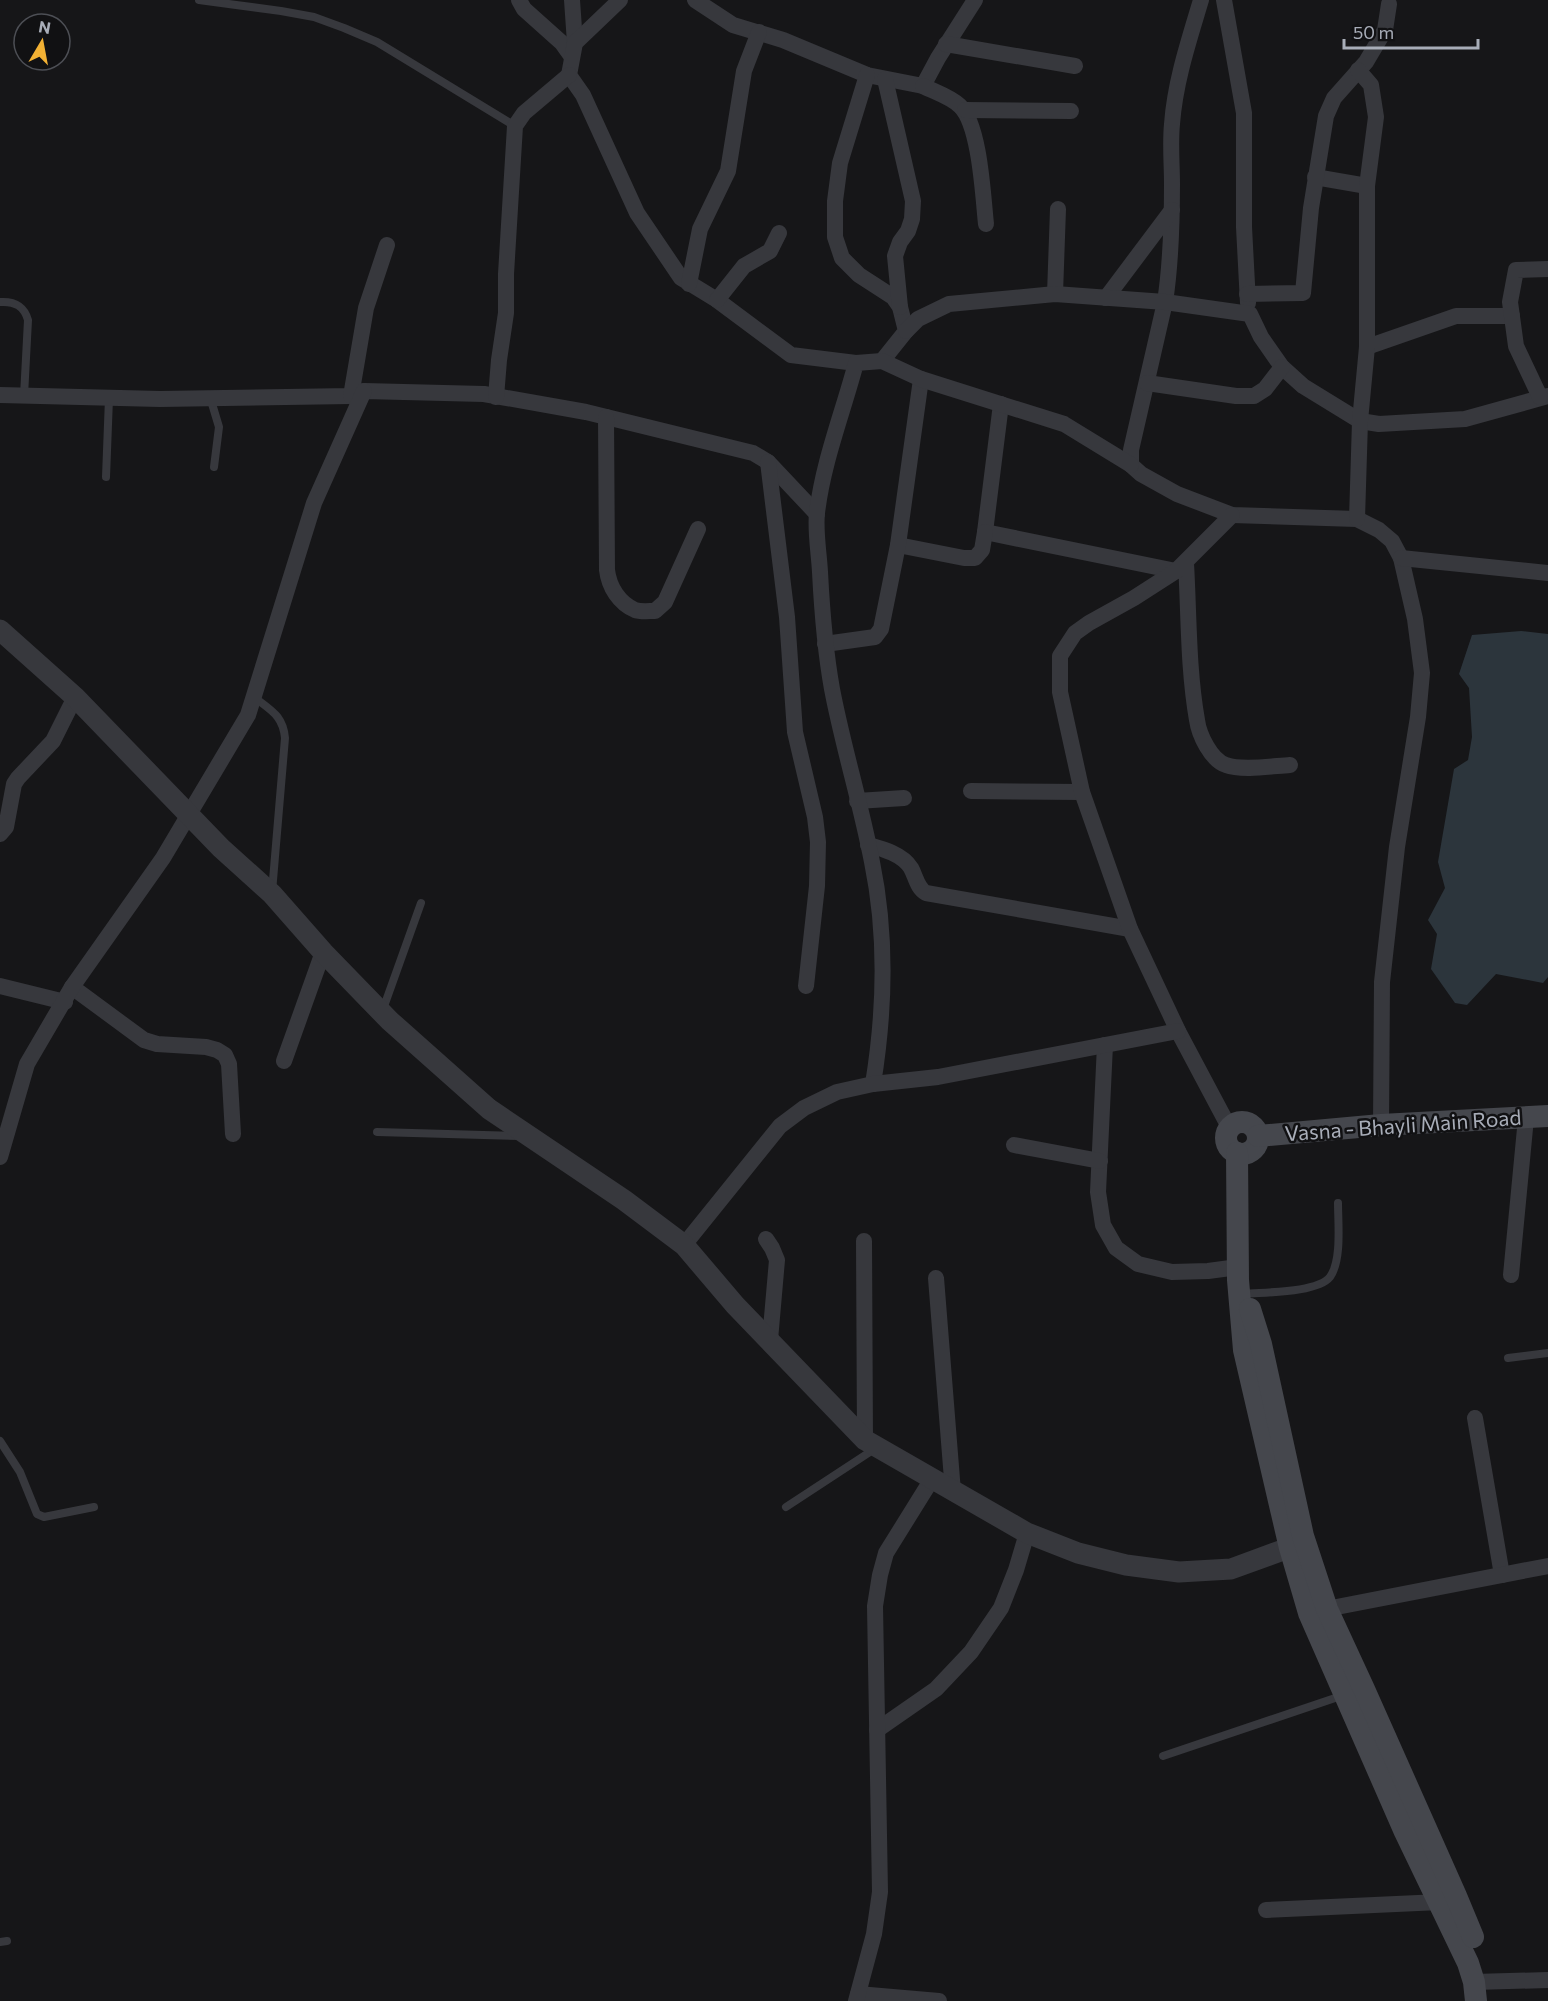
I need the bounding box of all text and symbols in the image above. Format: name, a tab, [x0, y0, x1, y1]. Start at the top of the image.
north arrow	[12, 12, 72, 72]
scale bar	[1344, 12, 1478, 50]
text: N	[37, 16, 52, 37]
text: 50 m	[1353, 21, 1394, 43]
street label: Vasna - Bhayli Main Road	[1284, 1104, 1522, 1145]

